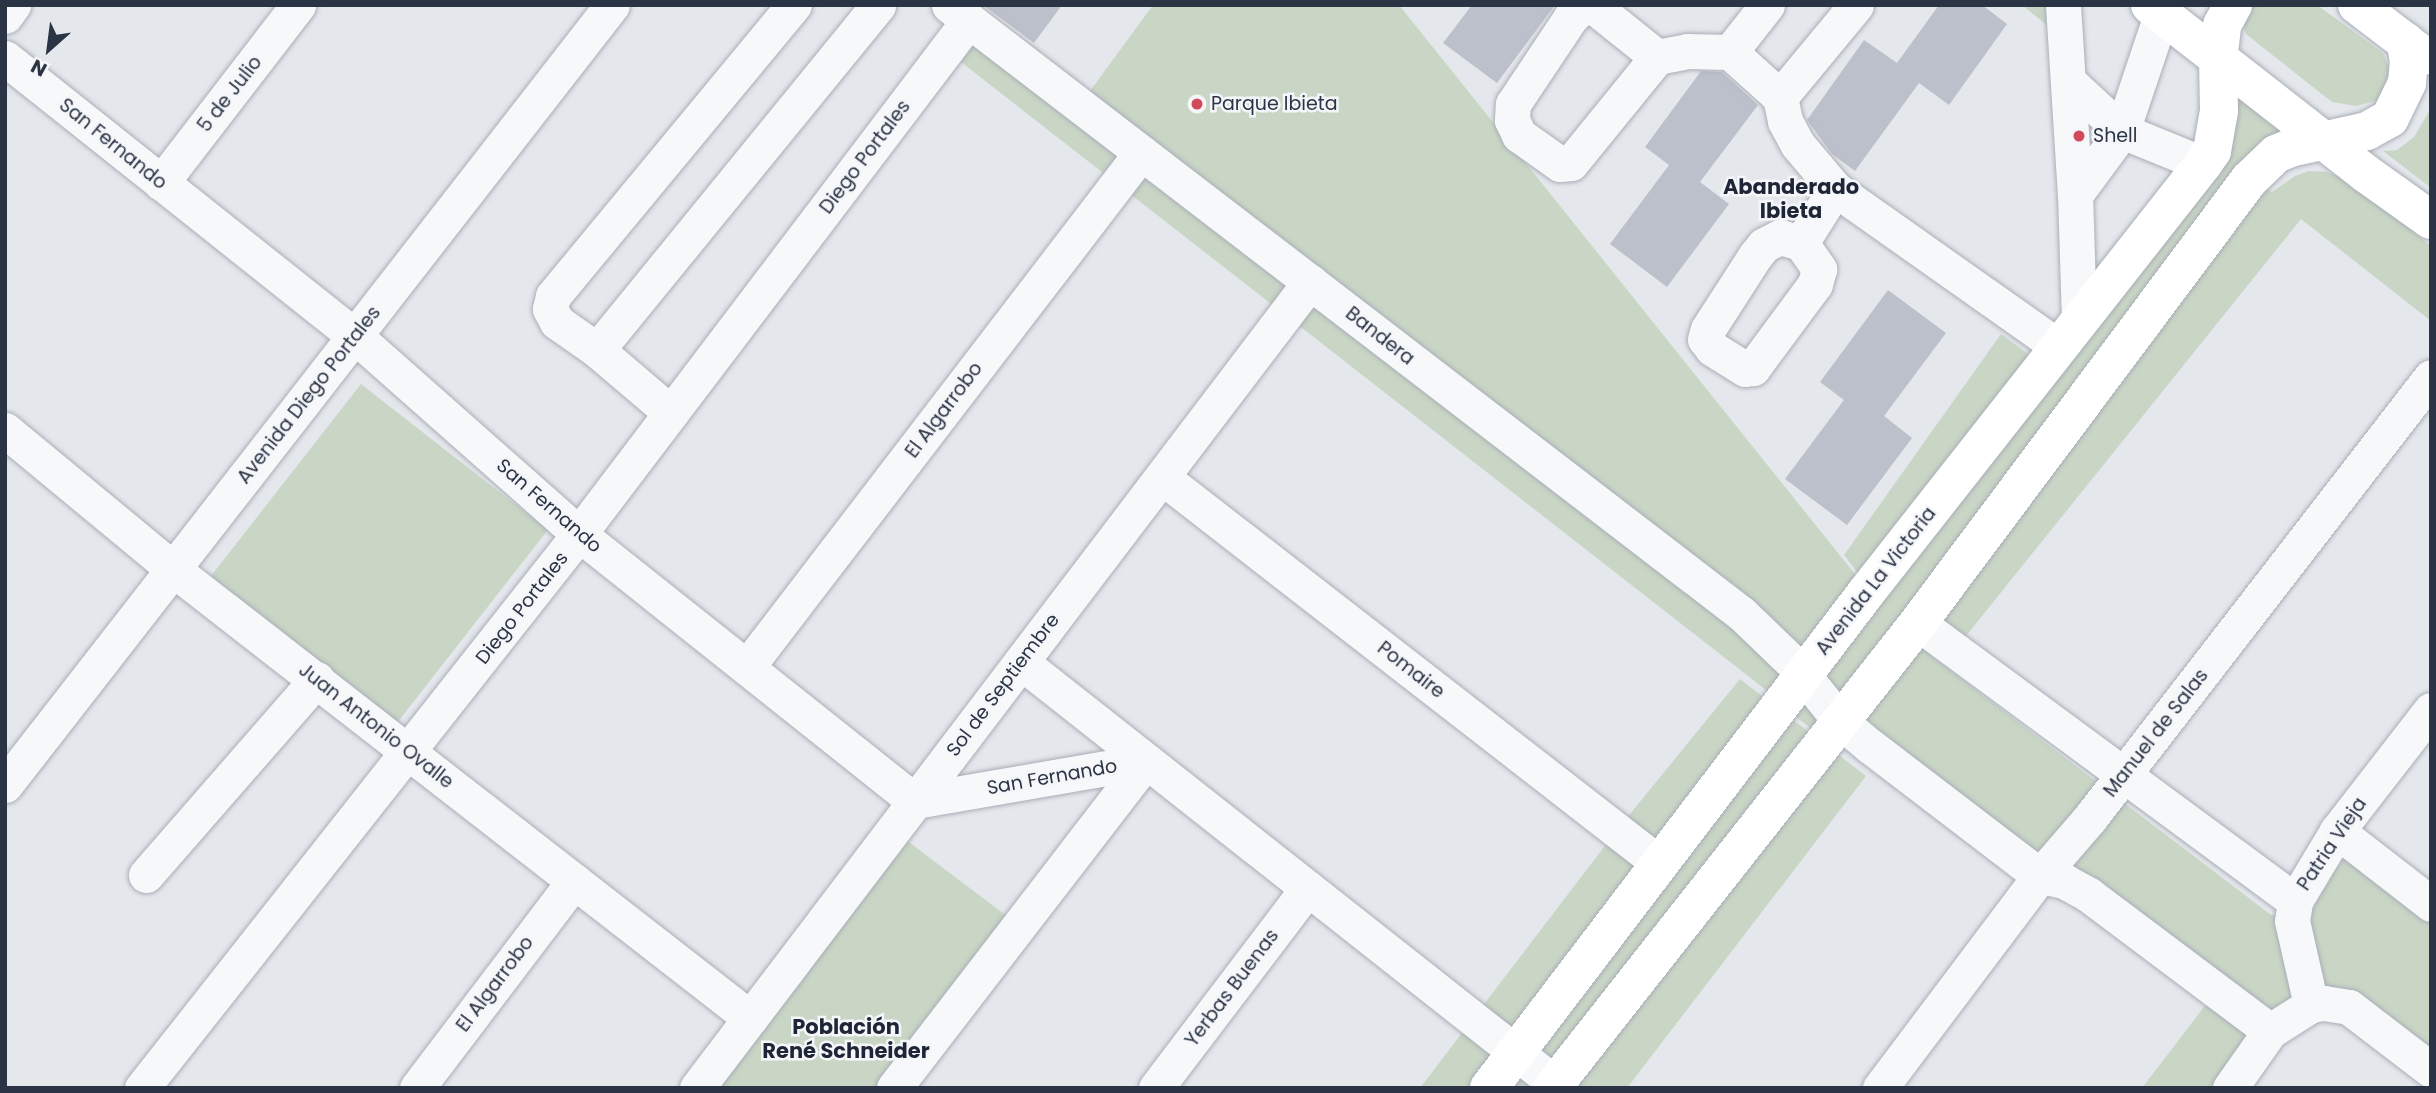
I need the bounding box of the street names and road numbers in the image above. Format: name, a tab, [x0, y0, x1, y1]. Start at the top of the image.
street label: 5 de Julio	[193, 51, 267, 137]
street label: San Fernando	[55, 94, 171, 194]
street label: Diego Portales	[815, 96, 915, 218]
street label: Avenida Diego Portales	[233, 302, 385, 488]
street label: Bandera	[1341, 302, 1419, 370]
street label: El Algarrobo	[901, 358, 987, 462]
street label: San Fernando	[492, 454, 606, 558]
street label: Avenida La Victoria	[1811, 502, 1941, 660]
street label: Diego Portales	[471, 547, 573, 669]
street label: Sol de Septiembre	[942, 609, 1064, 761]
street label: Pomaire	[1373, 637, 1449, 703]
street label: Juan Antonio Ovalle	[294, 659, 458, 793]
street label: Manuel de Salas	[2099, 664, 2213, 802]
street label: San Fernando	[985, 754, 1119, 800]
street label: Patria Vieja	[2293, 793, 2371, 895]
street label: Yerbas Buenas	[1180, 925, 1284, 1051]
street label: El Algarrobo	[452, 932, 538, 1036]

